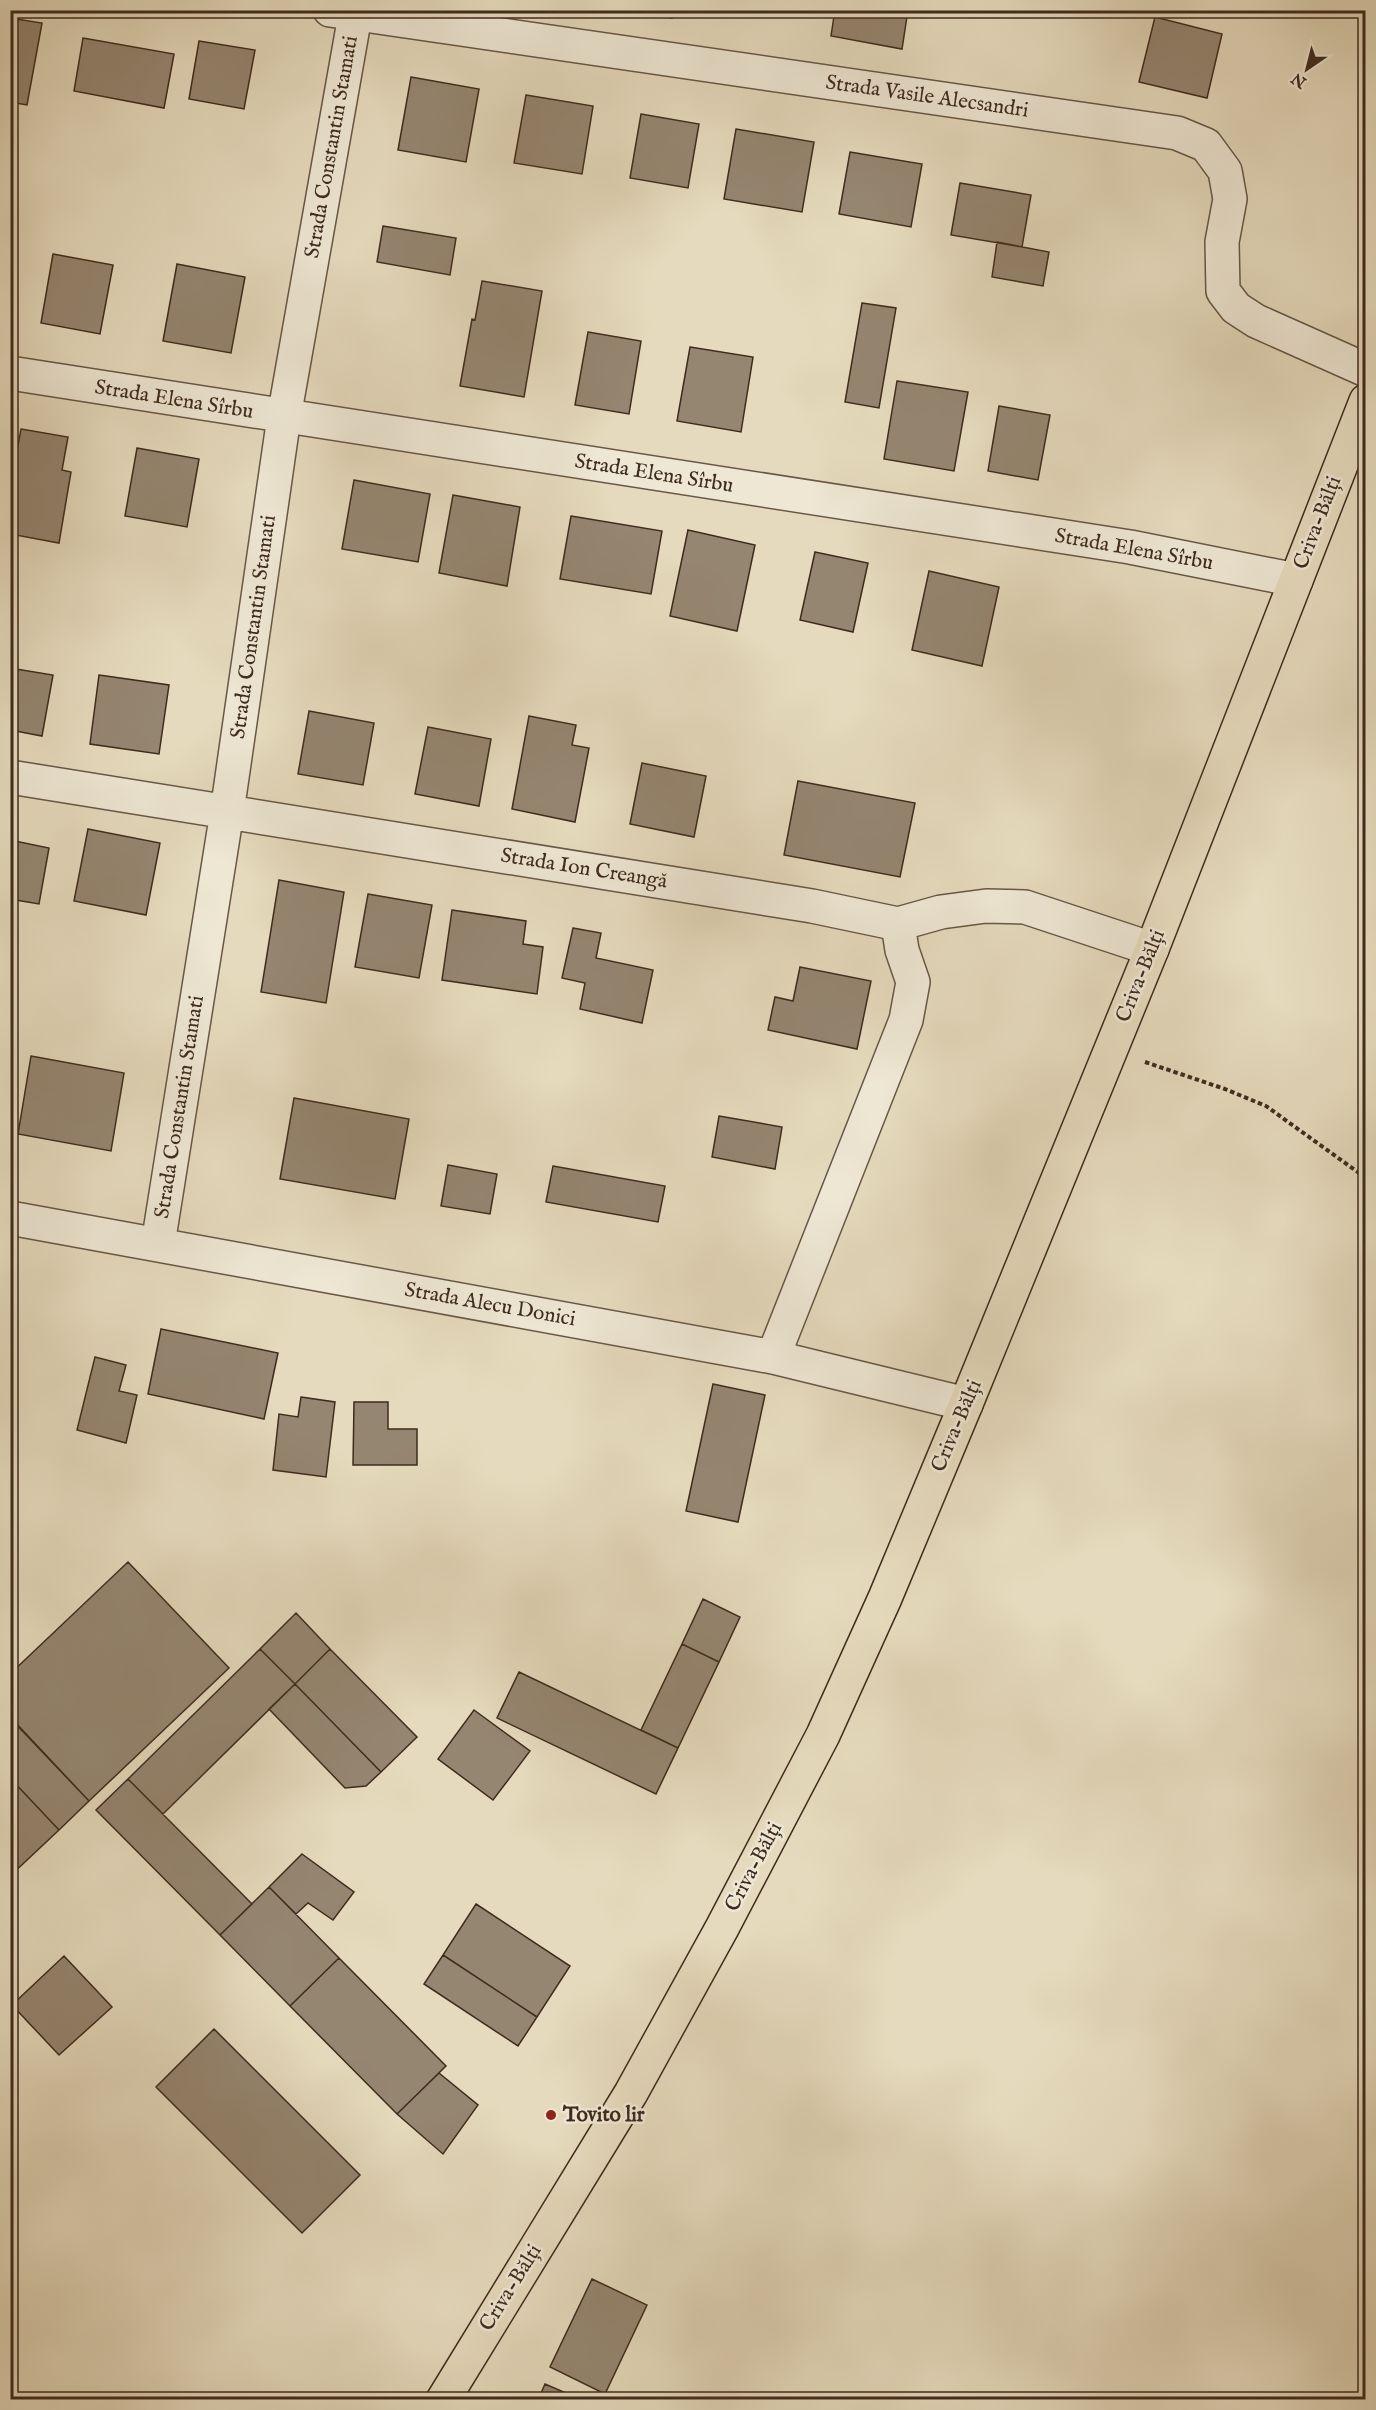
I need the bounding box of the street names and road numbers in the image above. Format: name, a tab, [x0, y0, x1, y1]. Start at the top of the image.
street label: Strada Constantin Stamati	[299, 34, 365, 260]
street label: Strada Vasile Alecsandri	[824, 69, 1030, 125]
street label: Strada Elena Sîrbu	[93, 374, 255, 426]
street label: Strada Elena Sîrbu	[573, 448, 735, 500]
street label: Criva-Bălți	[1288, 473, 1348, 573]
street label: Strada Constantin Stamati	[225, 513, 283, 741]
street label: Strada Elena Sîrbu	[1053, 523, 1215, 577]
street label: Strada Ion Creangă	[499, 842, 670, 896]
street label: Criva-Bălți	[1110, 926, 1172, 1026]
street label: Strada Constantin Stamati	[149, 993, 211, 1221]
street label: Strada Alecu Donici	[402, 1277, 578, 1333]
street label: Criva-Bălți	[925, 1376, 989, 1476]
street label: Criva-Bălți	[719, 1818, 789, 1916]
street label: Criva-Bălți	[474, 2239, 548, 2337]

